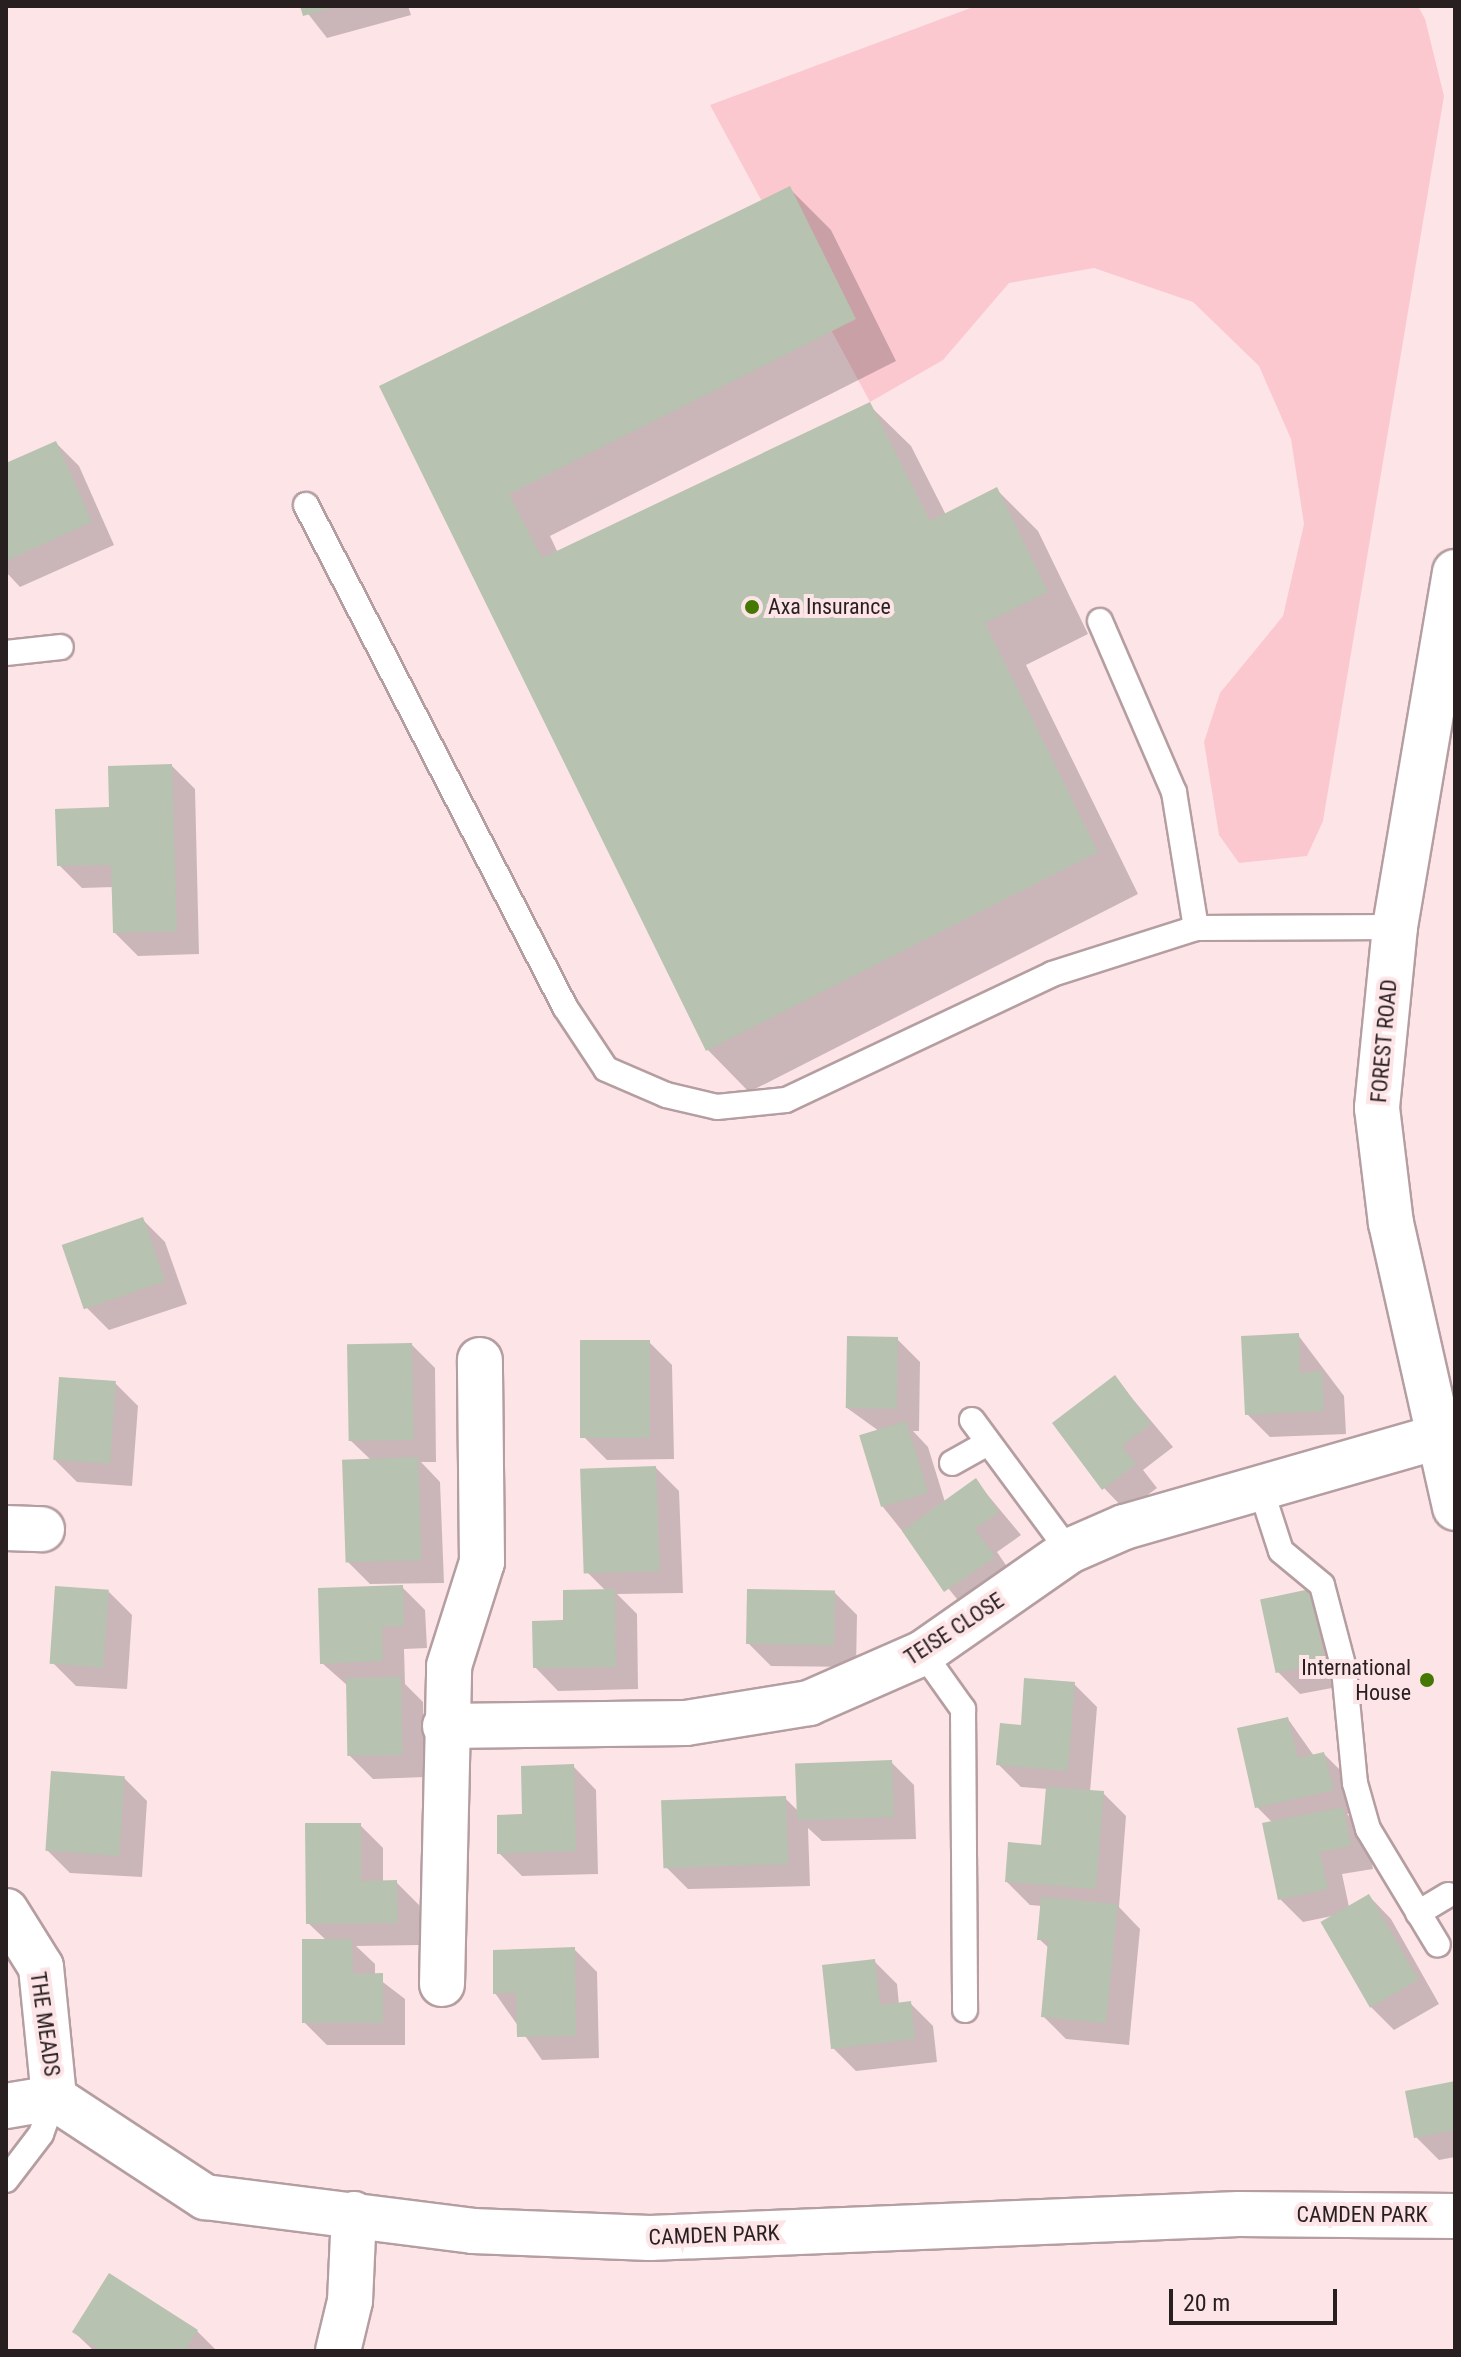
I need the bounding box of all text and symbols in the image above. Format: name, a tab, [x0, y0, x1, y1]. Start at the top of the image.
place label: Axa Insurance	[768, 594, 891, 620]
marker: Axa Insurance	[743, 598, 761, 616]
street label: FOREST ROAD	[1365, 978, 1403, 1104]
street label: TEISE CLOSE	[899, 1587, 1009, 1671]
place label: International House	[1301, 1654, 1411, 1706]
marker: International House	[1418, 1671, 1436, 1689]
street label: THE MEADS	[25, 1970, 65, 2078]
street label: CAMDEN PARK	[1296, 2202, 1428, 2228]
street label: CAMDEN PARK	[648, 2220, 780, 2250]
scale bar	[1173, 2273, 1341, 2323]
text: 20 m	[1183, 2289, 1230, 2317]

